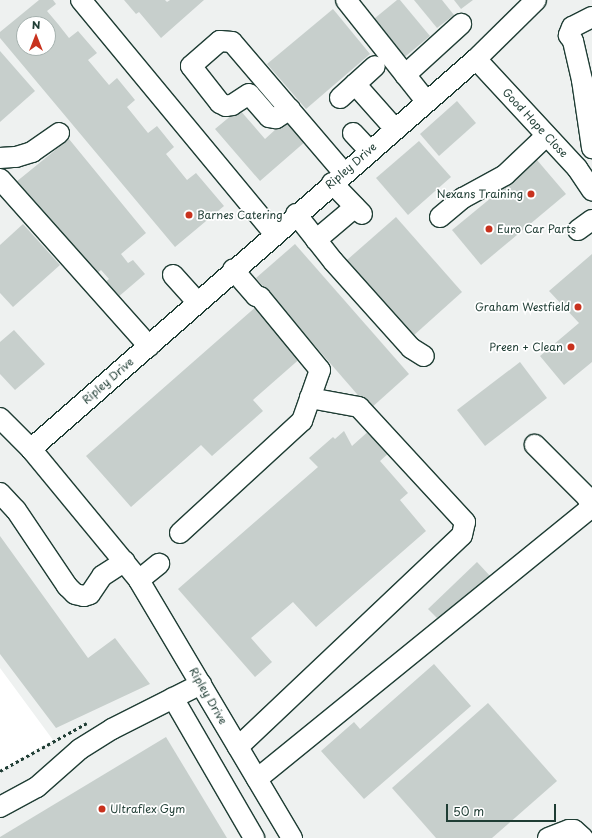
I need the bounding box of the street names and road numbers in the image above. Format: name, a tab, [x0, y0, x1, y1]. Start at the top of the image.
street label: Good Hope Close	[500, 86, 570, 160]
street label: Ripley Drive	[322, 140, 380, 192]
street label: Ripley Drive	[79, 355, 137, 407]
street label: Ripley Drive	[186, 665, 230, 727]

